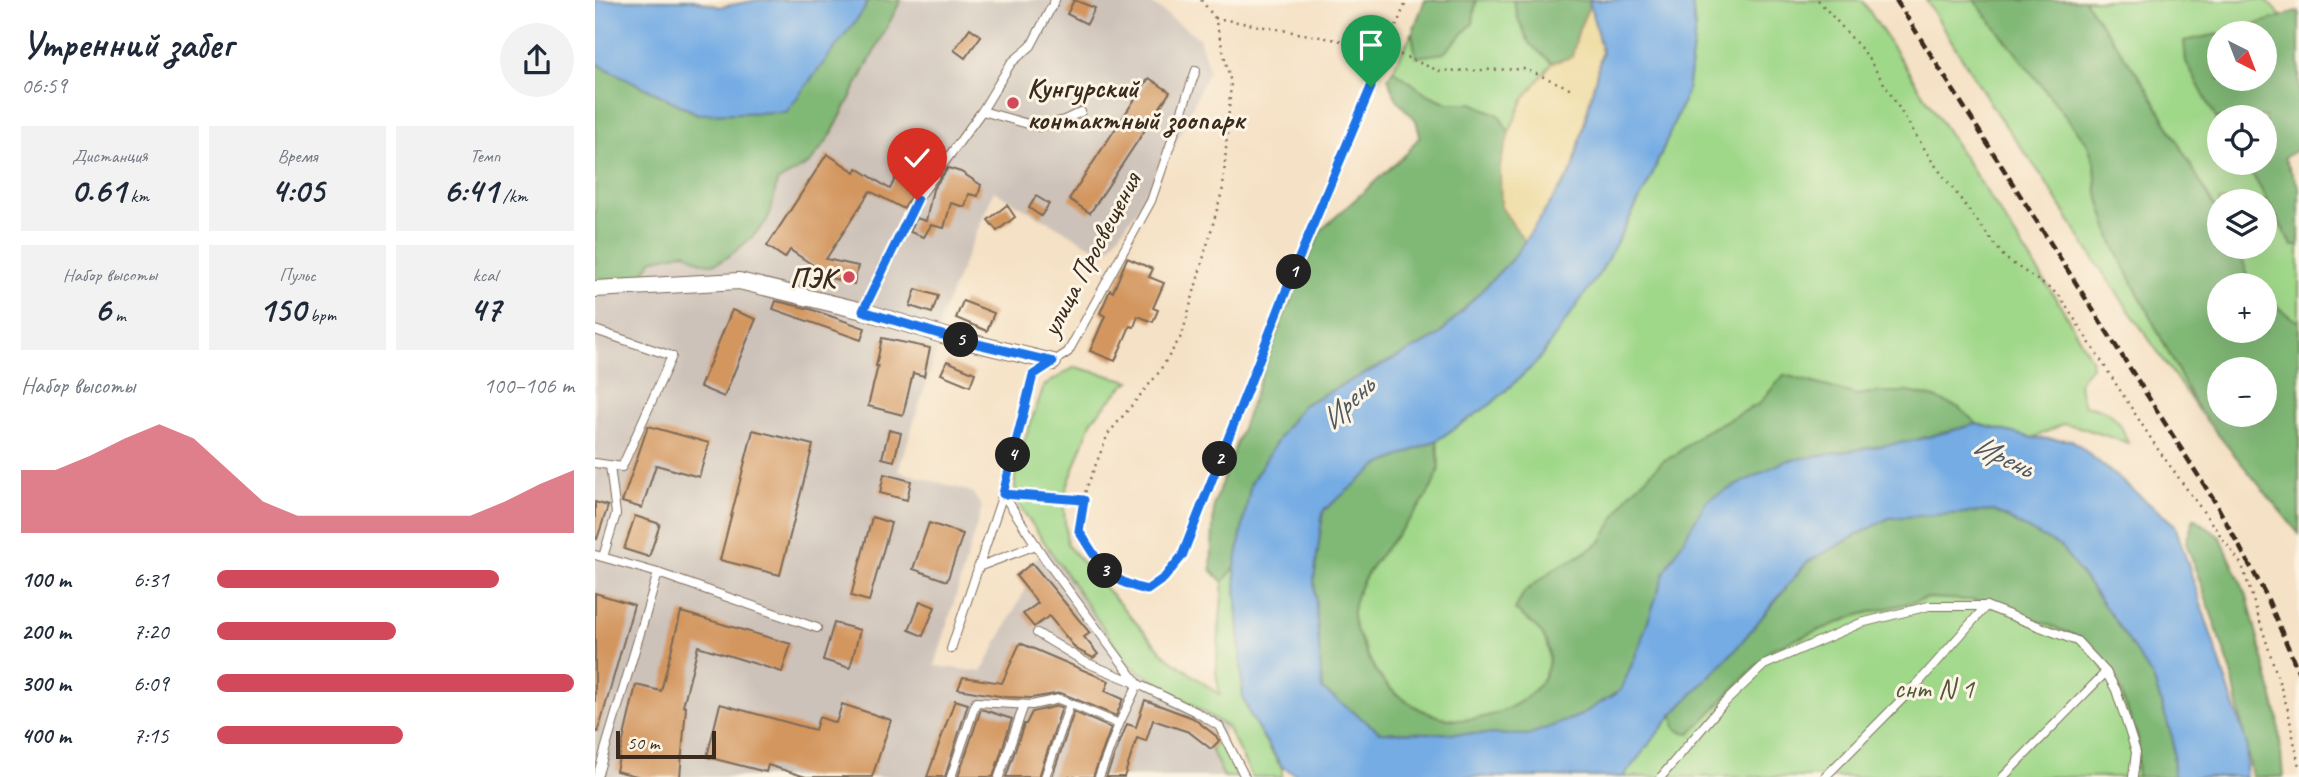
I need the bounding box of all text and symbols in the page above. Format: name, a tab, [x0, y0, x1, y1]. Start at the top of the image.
pin	[1341, 15, 1401, 87]
text: Утренний забег	[21, 21, 233, 68]
north arrow	[2207, 21, 2277, 91]
map controls	[2207, 21, 2277, 427]
button: share	[500, 23, 574, 97]
icon: arrive	[1352, 26, 1390, 64]
place label: Кунгурский контактный зоопарк	[1027, 70, 1247, 138]
text: 06:59	[21, 71, 67, 100]
marker: Кунгурский контактный зоопарк	[1005, 95, 1021, 111]
button: locate	[2207, 105, 2277, 175]
pin	[887, 128, 947, 200]
icon: check	[898, 139, 936, 177]
text: Дистанция	[72, 144, 148, 168]
text: Время	[277, 144, 318, 168]
text: Темп	[470, 144, 500, 168]
street label: улица Просвещения	[1032, 164, 1149, 344]
text: 0.61	[71, 168, 126, 213]
text: 4:05	[271, 168, 324, 213]
text: 6:41	[443, 168, 498, 213]
text: km	[126, 184, 149, 208]
text: /km	[498, 184, 527, 208]
button: layers	[2207, 189, 2277, 259]
pin: 1	[1277, 254, 1311, 290]
text: 1	[1289, 259, 1298, 283]
place label: ПЭК	[790, 260, 841, 295]
text: Набор высоты	[63, 263, 157, 287]
text: Пульс	[279, 263, 316, 287]
text: kcal	[473, 263, 498, 287]
marker: ПЭК	[841, 269, 857, 285]
button: +	[2207, 273, 2277, 343]
text: 6	[94, 287, 110, 332]
text: 150	[259, 287, 306, 332]
text: 47	[469, 287, 501, 332]
text: m	[110, 303, 126, 327]
text: bpm	[306, 303, 336, 327]
pin: 5	[943, 322, 979, 358]
text: 5	[956, 327, 965, 351]
button: −	[2207, 357, 2277, 427]
water label: Ирень	[1312, 365, 1385, 438]
text: Набор высоты	[21, 371, 135, 400]
text: 100–106 m	[483, 371, 574, 400]
water label: Ирень	[1967, 426, 2042, 488]
pin: 4	[995, 438, 1031, 472]
text: 4	[1008, 442, 1017, 466]
pin: 2	[1203, 442, 1237, 476]
text: 2	[1215, 446, 1224, 470]
pin: 3	[1087, 554, 1123, 588]
text: 3	[1100, 558, 1109, 582]
text: 100 m	[21, 565, 71, 594]
text: 6:31	[133, 565, 169, 594]
text: 200 m	[21, 617, 71, 646]
text: 7:20	[133, 617, 169, 646]
text: 300 m	[21, 669, 71, 698]
text: 6:09	[133, 669, 169, 698]
park label: снт N 1	[1894, 671, 1975, 706]
text: 400 m	[21, 721, 71, 750]
text: 7:15	[133, 721, 169, 750]
scale bar	[616, 728, 716, 760]
text: 50 m	[627, 731, 659, 755]

